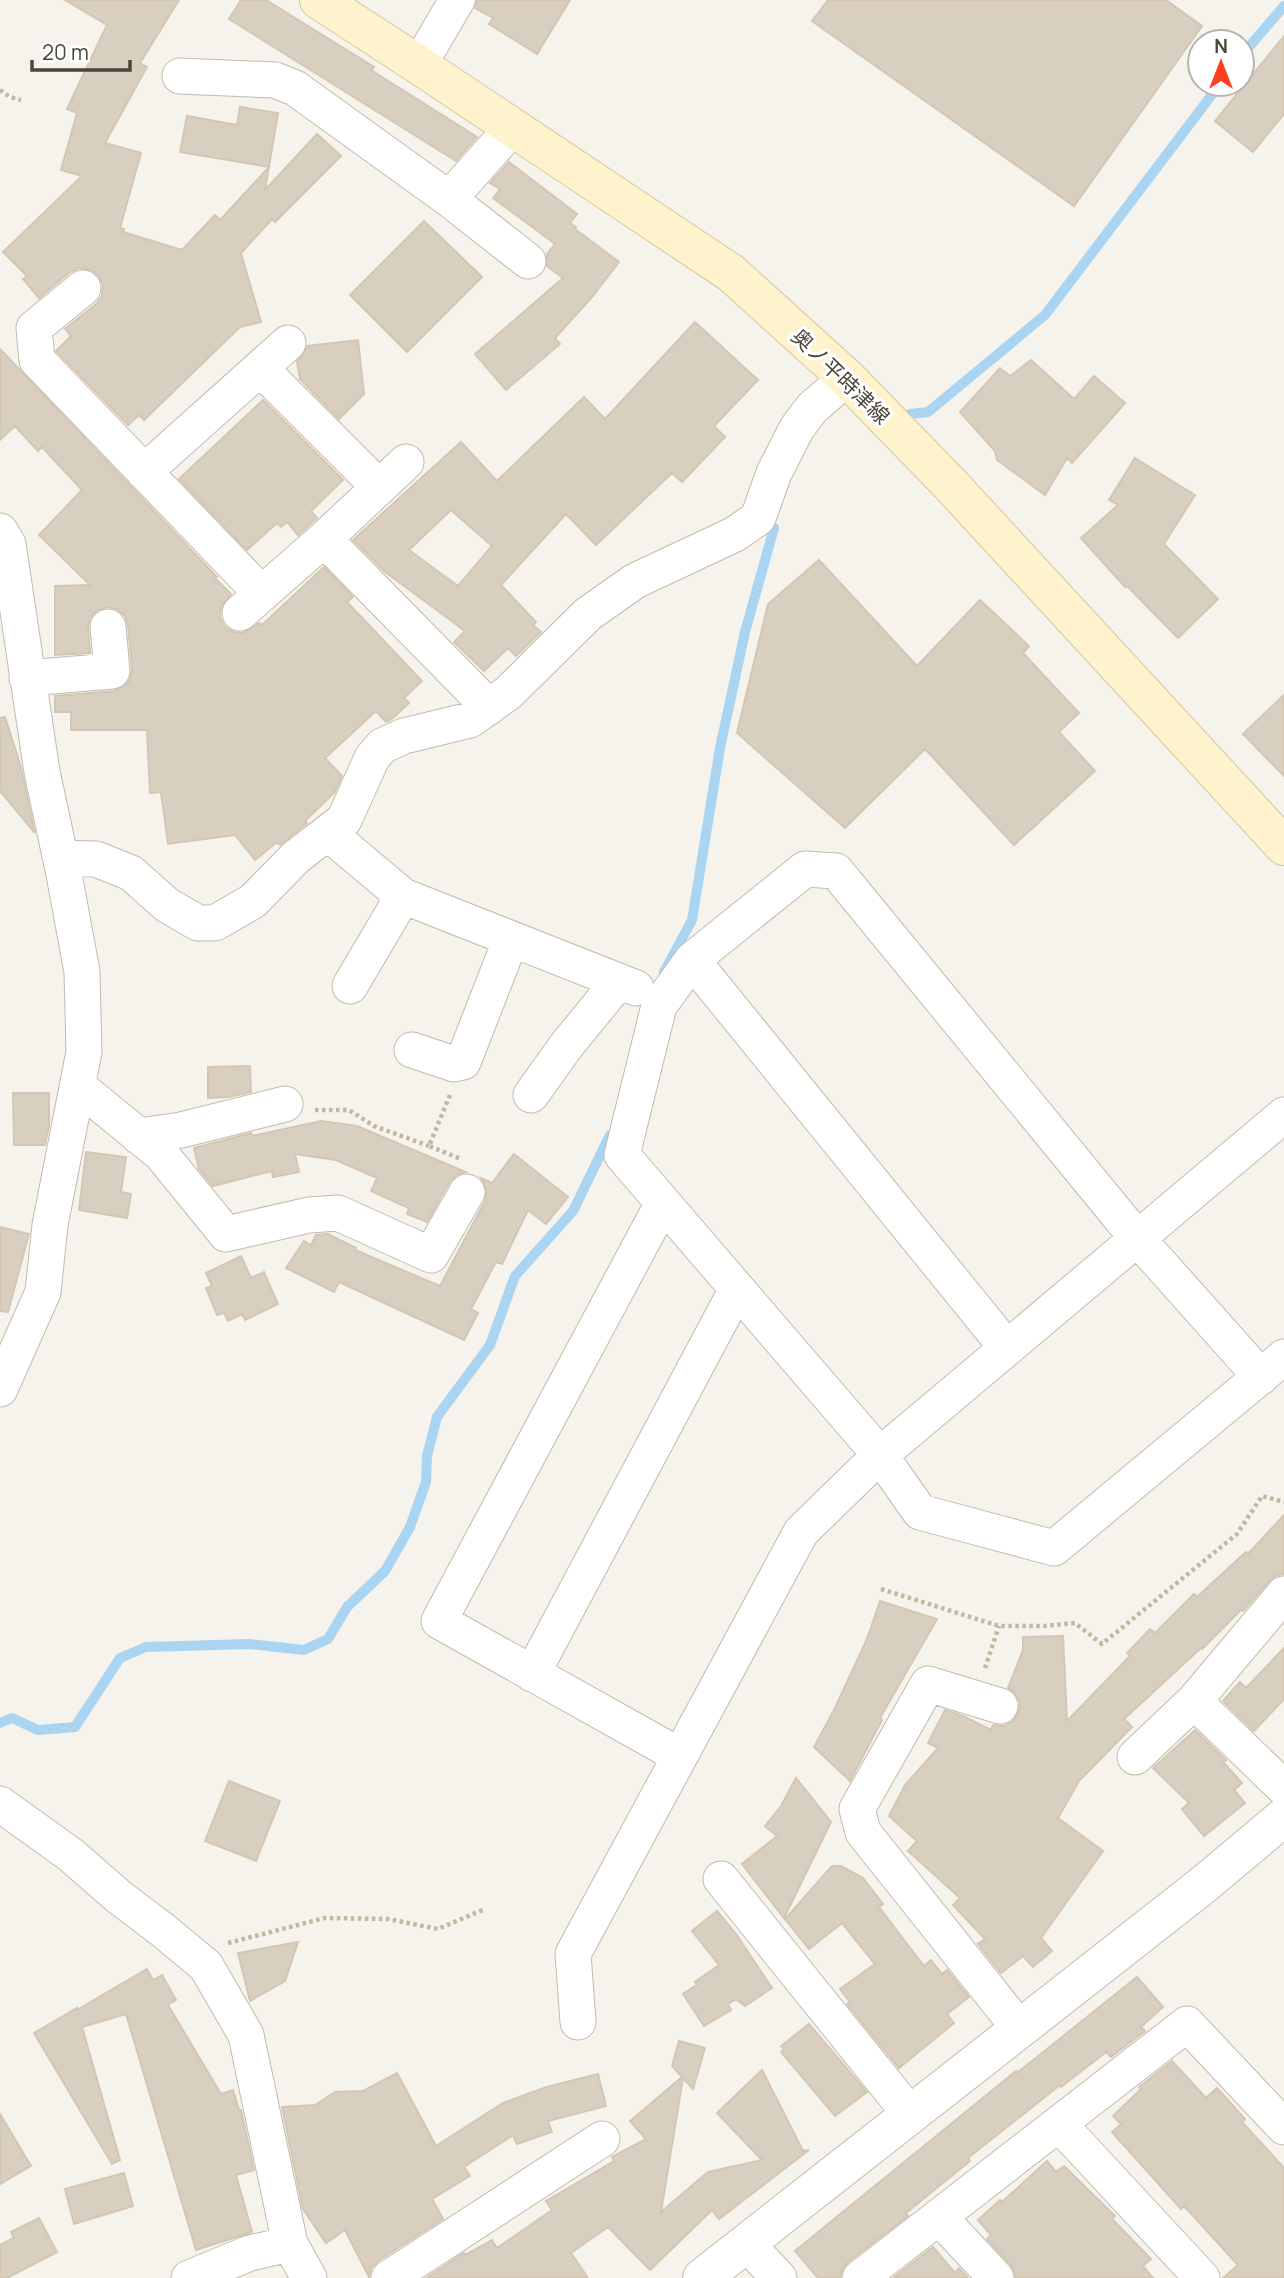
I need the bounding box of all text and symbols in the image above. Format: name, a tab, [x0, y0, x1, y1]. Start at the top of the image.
scale bar	[32, 28, 130, 72]
north arrow	[1186, 28, 1256, 98]
text: N	[1214, 33, 1228, 59]
text: 20 m	[42, 38, 89, 66]
street label: 奥ノ平時津線	[786, 322, 896, 430]

